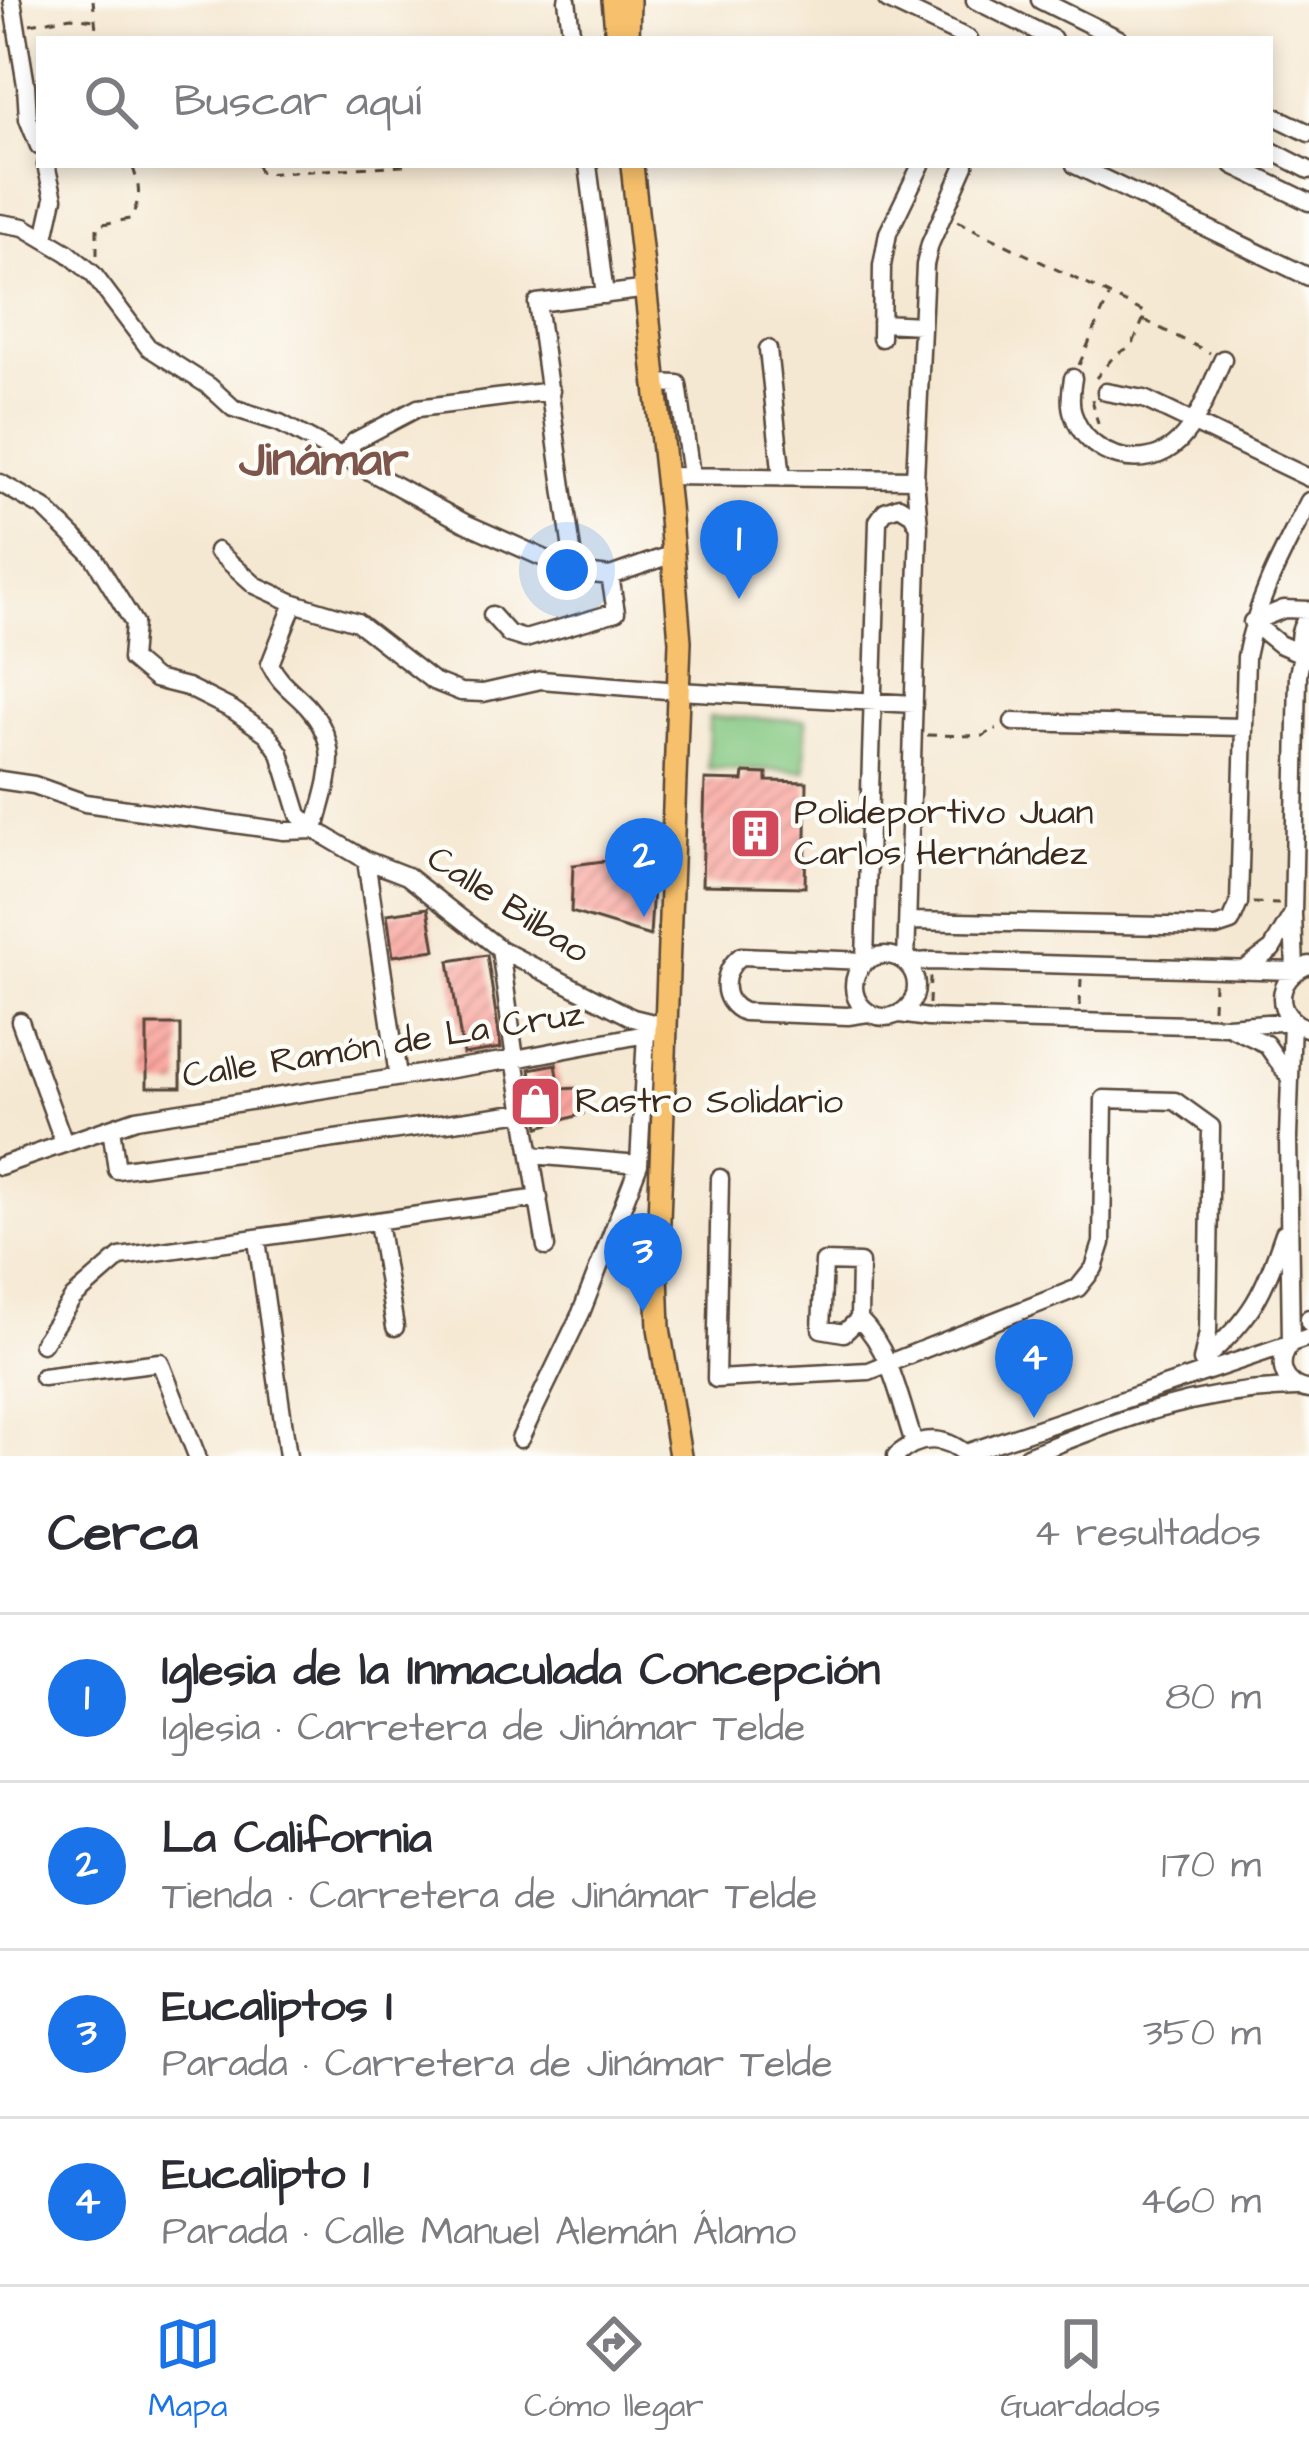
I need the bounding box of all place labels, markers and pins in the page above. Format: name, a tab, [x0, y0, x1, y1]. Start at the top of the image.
pin: 1	[700, 500, 778, 599]
place label: Polideportivo Juan Carlos Hernández	[794, 787, 1093, 879]
building icon: Polideportivo Juan Carlos Hernández	[727, 805, 783, 861]
pin: 2	[605, 818, 683, 917]
shop icon: Rastro Solidario	[508, 1073, 564, 1129]
place label: Rastro Solidario	[575, 1076, 843, 1127]
pin: 3	[604, 1213, 682, 1312]
pin: 4	[995, 1319, 1073, 1418]

